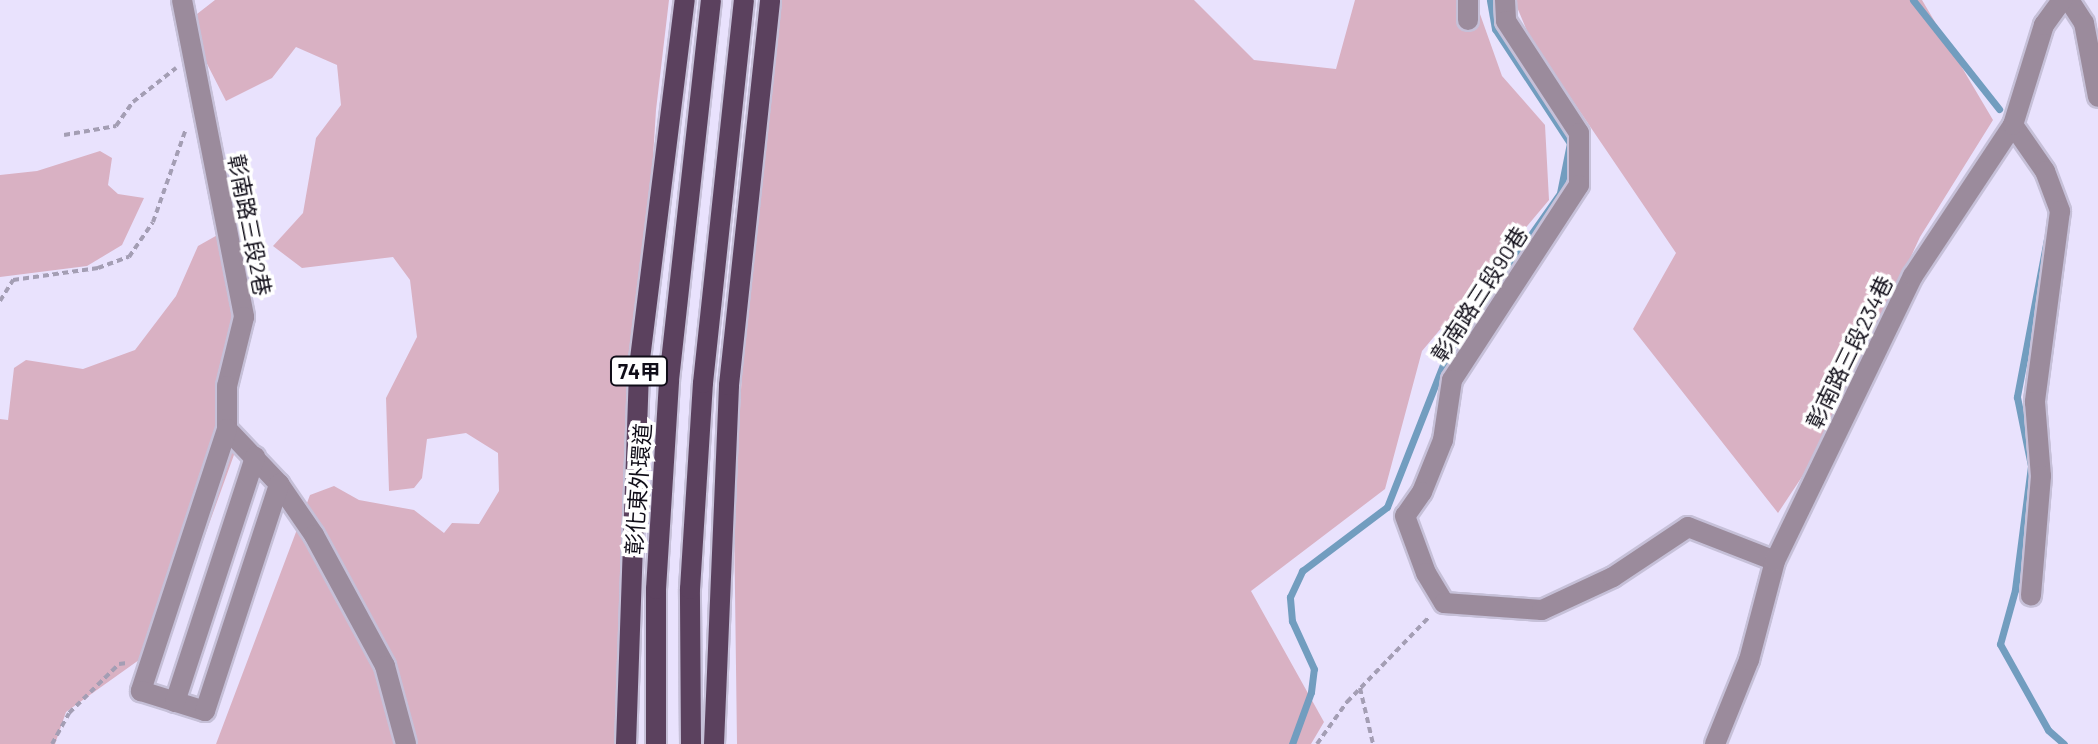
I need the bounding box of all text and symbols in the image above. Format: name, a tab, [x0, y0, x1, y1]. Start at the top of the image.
street label: 彰南路三段2巷	[223, 152, 277, 298]
street label: 彰南路三段90巷	[1425, 221, 1533, 367]
street label: 彰南路三段234巷	[1801, 271, 1897, 433]
road number: 74甲	[609, 355, 669, 387]
street label: 彰化東外環道	[620, 422, 656, 556]

